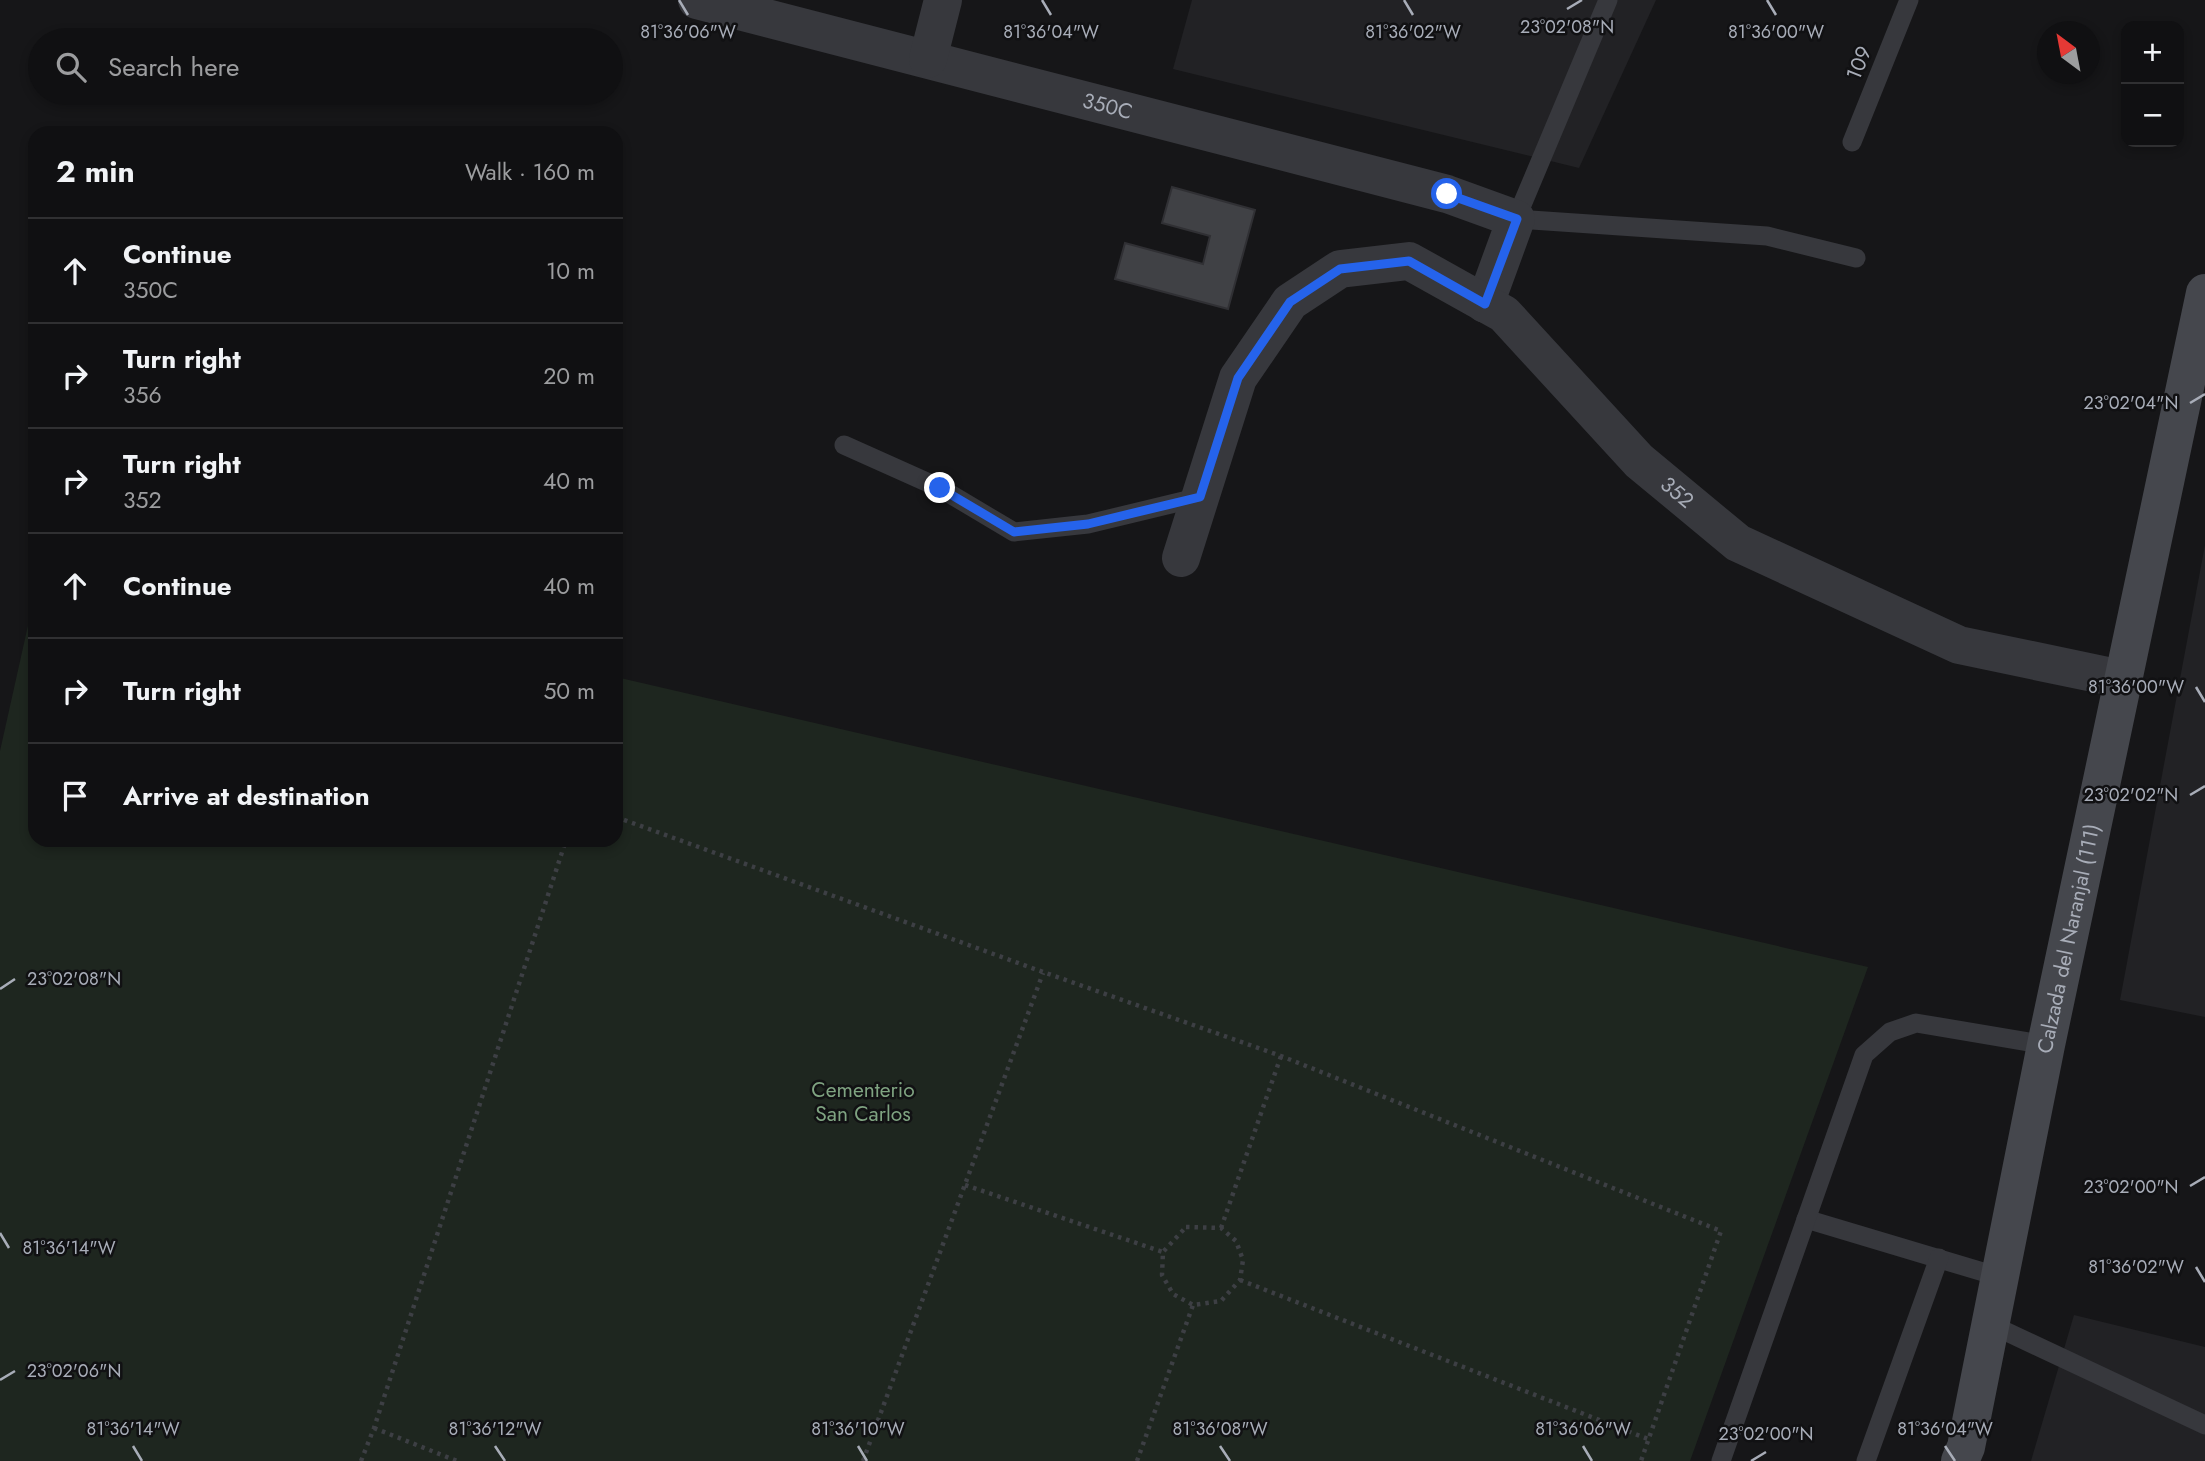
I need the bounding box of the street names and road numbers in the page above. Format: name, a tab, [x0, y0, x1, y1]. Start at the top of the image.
street label: 109	[1839, 42, 1879, 84]
street label: 350C	[1079, 85, 1136, 127]
street label: 352	[1654, 470, 1700, 515]
street label: Calzada del Naranjal (111)	[2030, 821, 2107, 1056]

